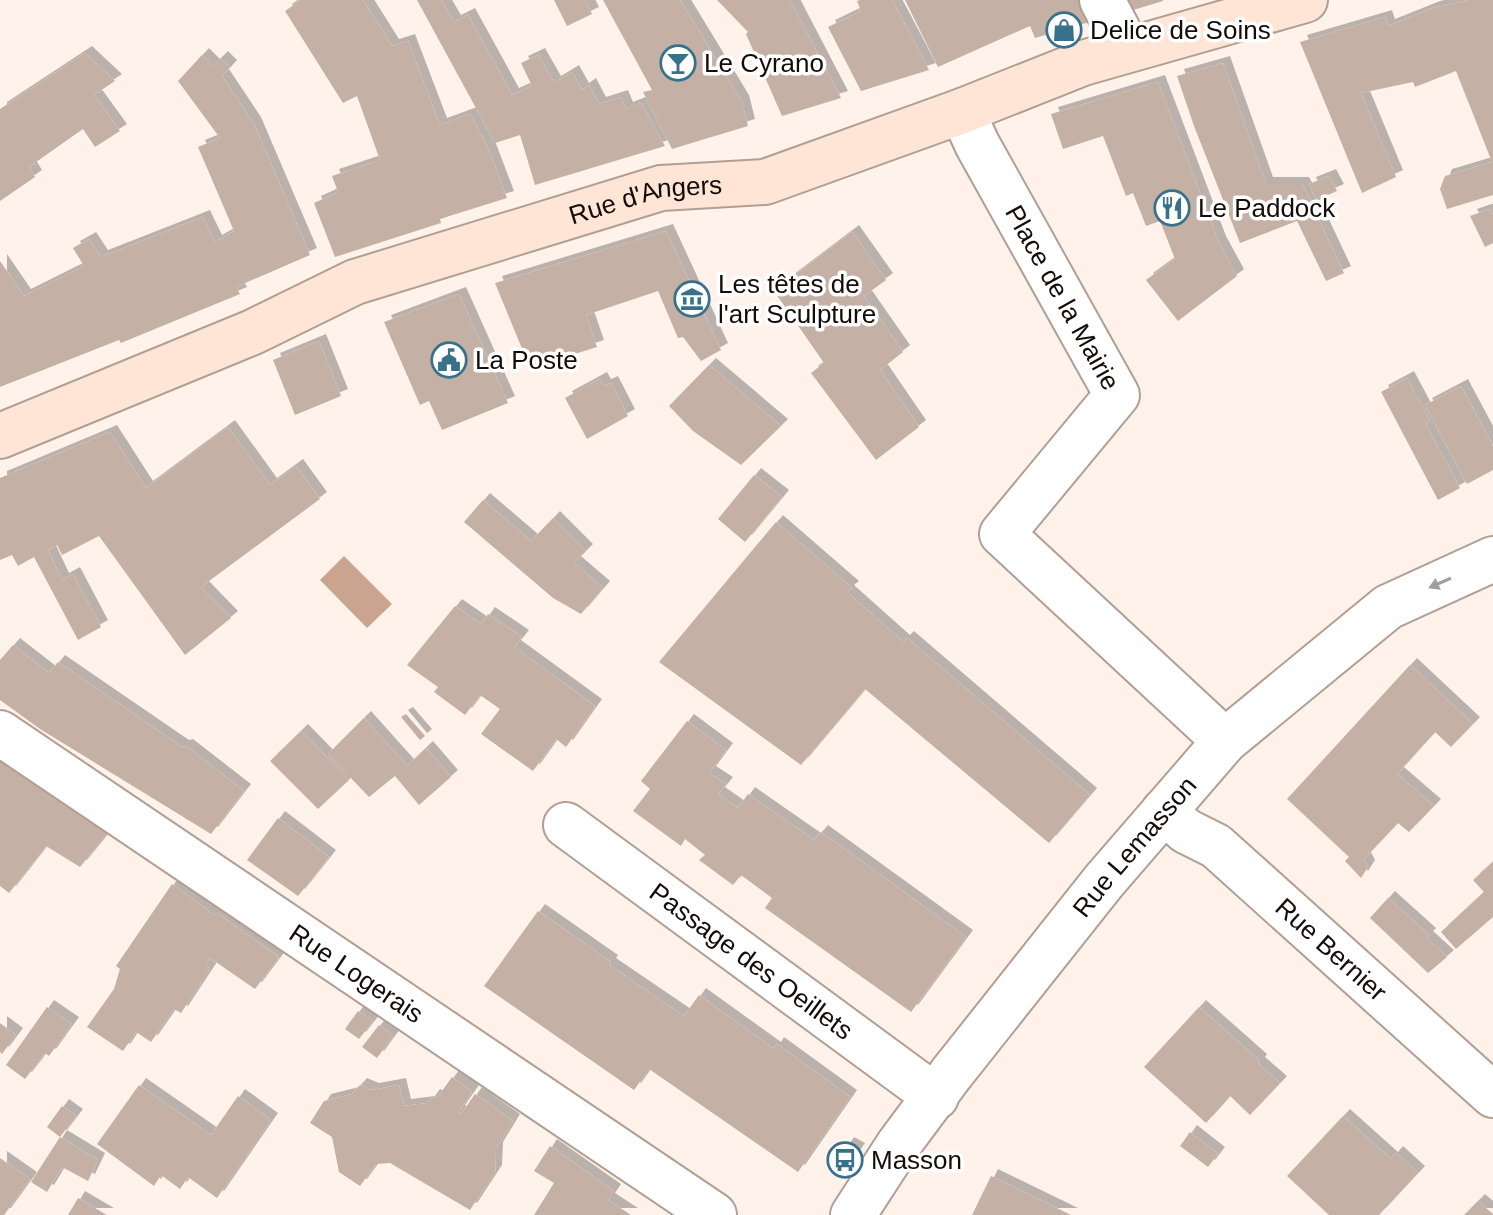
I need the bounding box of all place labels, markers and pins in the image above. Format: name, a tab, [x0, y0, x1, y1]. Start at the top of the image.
shop icon: Delice de Soins	[1045, 11, 1083, 49]
place label: Delice de Soins	[1090, 15, 1271, 45]
bar icon: Le Cyrano	[659, 44, 697, 82]
place label: Le Cyrano	[704, 48, 824, 78]
restaurant icon: Le Paddock	[1153, 189, 1191, 227]
place label: Le Paddock	[1198, 193, 1336, 223]
place label: Les têtes de l'art Sculpture	[718, 269, 876, 329]
museum icon: Les têtes de l'art Sculpture	[673, 280, 711, 318]
public building icon: La Poste	[430, 341, 468, 379]
place label: La Poste	[475, 345, 578, 375]
bus stop icon: Masson	[826, 1141, 864, 1179]
place label: Masson	[871, 1145, 962, 1175]

